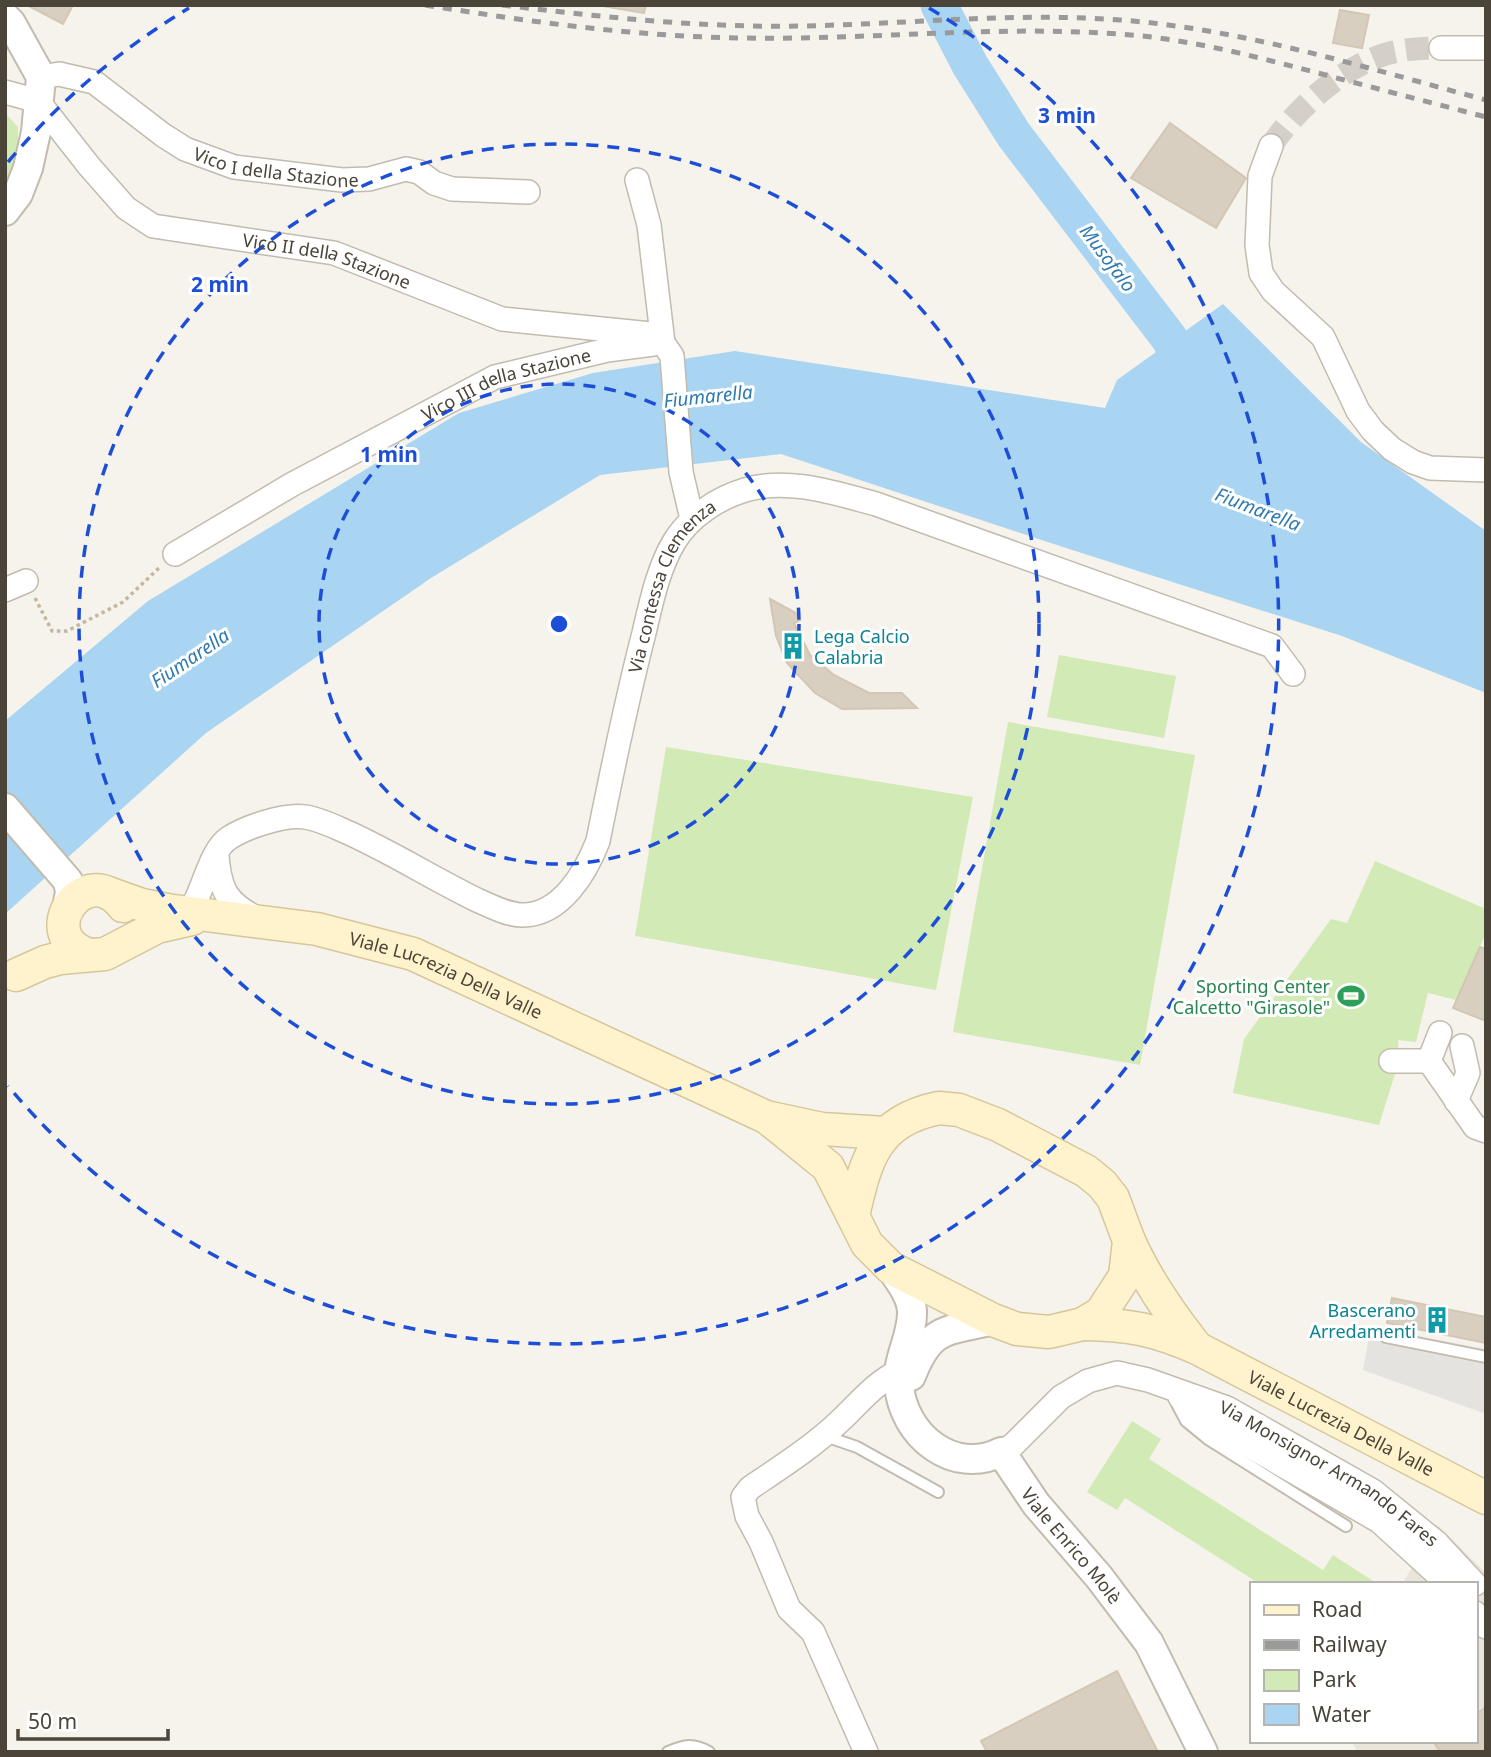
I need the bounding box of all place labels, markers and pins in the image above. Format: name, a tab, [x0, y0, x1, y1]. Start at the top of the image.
centre of rings	[547, 612, 571, 636]
place label: Lega Calcio Calabria	[814, 624, 910, 669]
building icon: Lega Calcio Calabria	[778, 631, 808, 661]
place label: Sporting Center Calcetto "Girasole"	[1173, 974, 1331, 1019]
sports icon: Sporting Center Calcetto "Girasole"	[1336, 981, 1366, 1011]
place label: Bascerano Arredamenti	[1309, 1298, 1416, 1343]
building icon: Bascerano Arredamenti	[1422, 1305, 1452, 1335]

